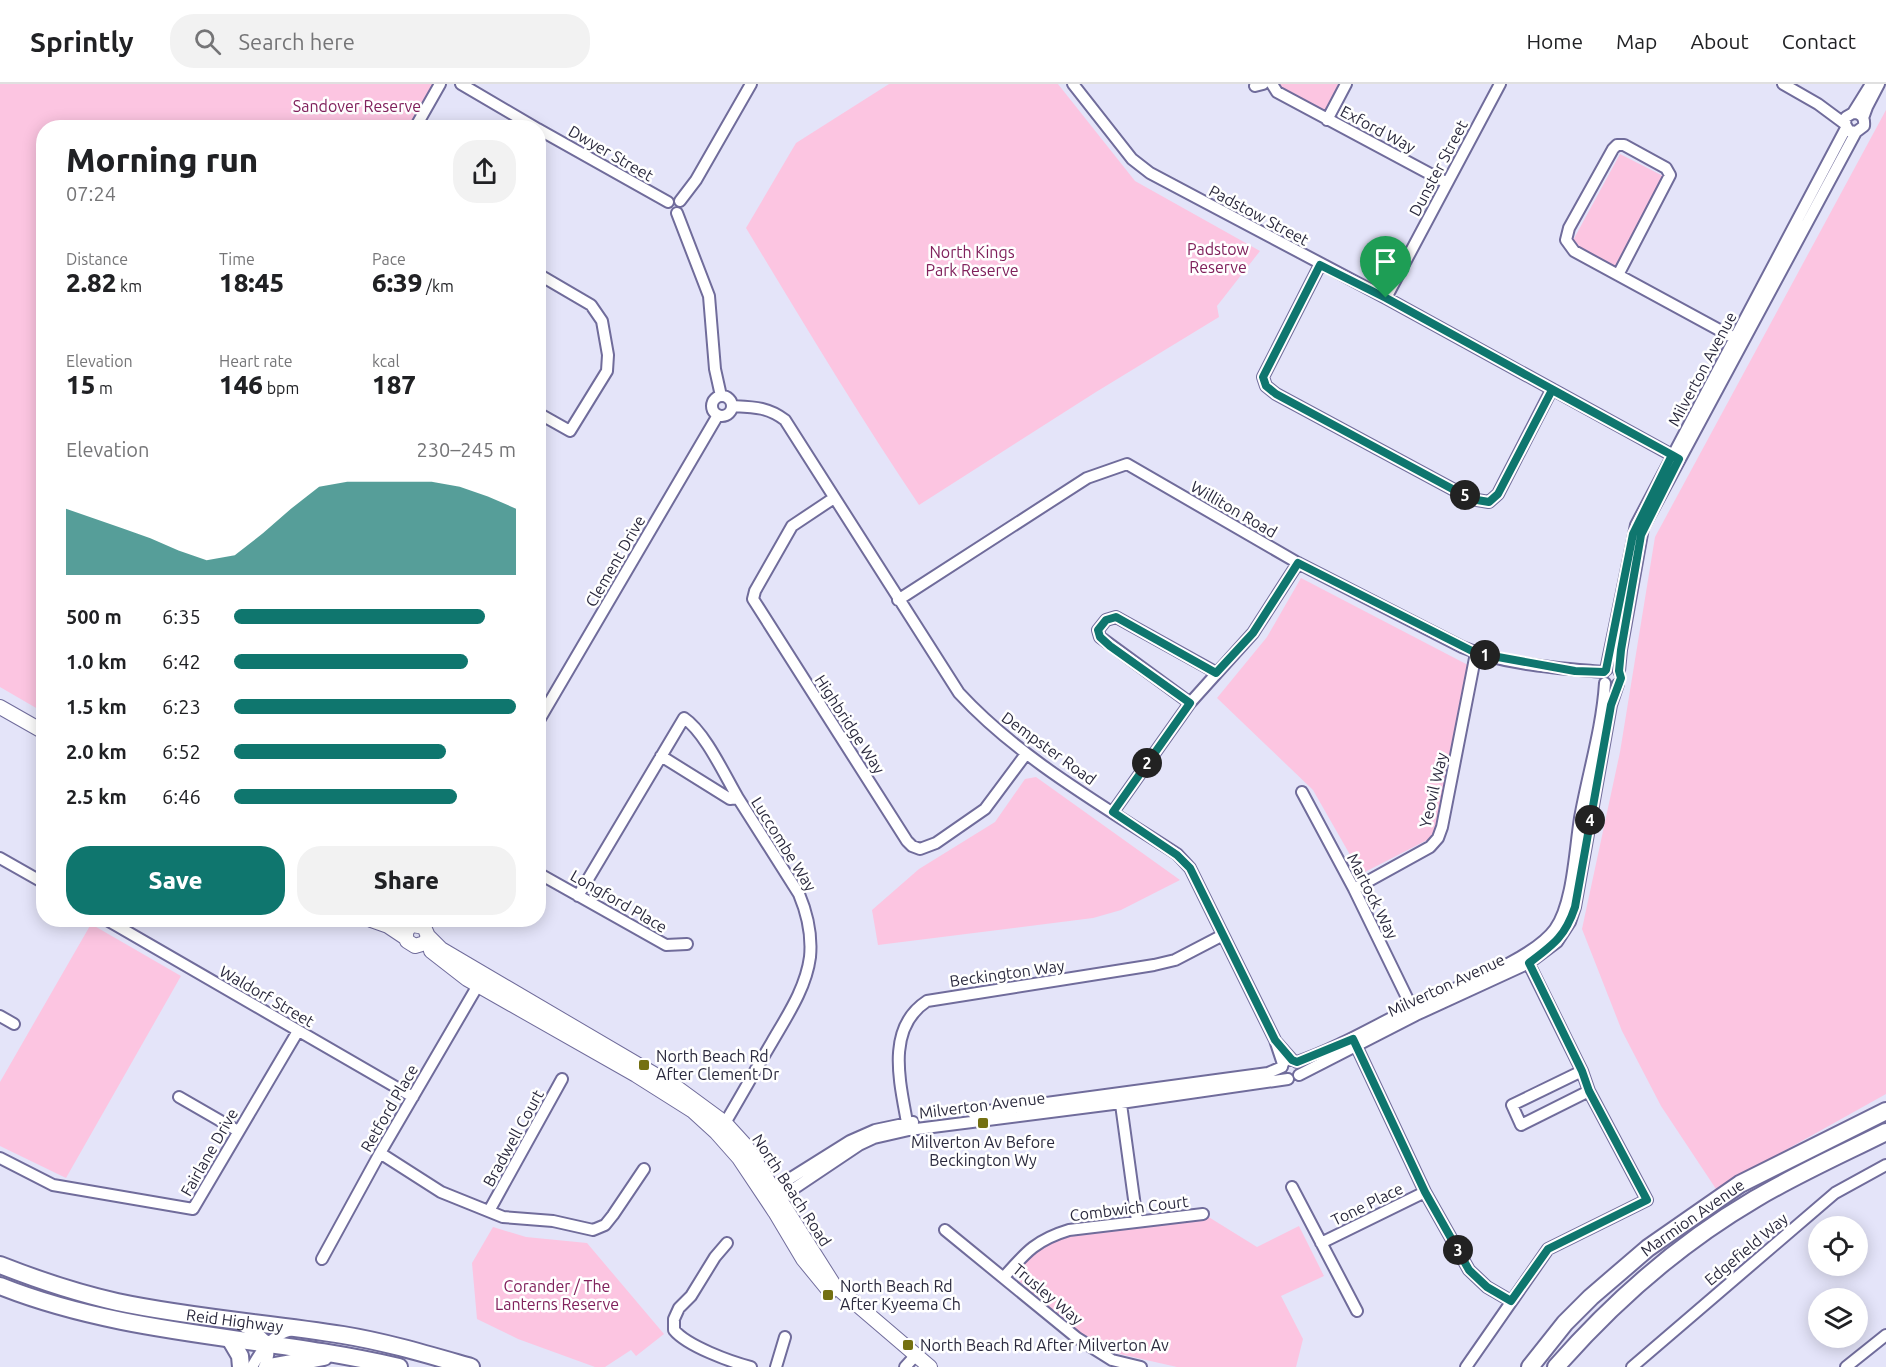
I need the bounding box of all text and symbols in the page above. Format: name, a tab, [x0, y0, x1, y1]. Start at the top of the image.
search box	[170, 14, 590, 68]
icon: search	[191, 25, 224, 58]
text: Sprintly	[30, 26, 134, 57]
text: Search here	[239, 29, 355, 54]
text: Home	[1526, 29, 1583, 53]
text: Map	[1616, 29, 1657, 53]
text: About	[1690, 29, 1749, 53]
text: Contact	[1782, 29, 1856, 53]
park label: Sandover Reserve	[293, 97, 421, 115]
street label: Exford Way	[1338, 102, 1419, 156]
street label: Dunster Street	[1405, 116, 1471, 219]
street label: Dwyer Street	[565, 121, 657, 185]
button: share	[453, 140, 516, 203]
text: Morning run	[66, 141, 258, 178]
street label: Padstow Street	[1206, 181, 1313, 249]
text: 07:24	[66, 182, 116, 205]
pin	[1360, 236, 1411, 298]
park label: Padstow Reserve	[1187, 240, 1250, 276]
park label: North Kings Park Reserve	[925, 243, 1019, 279]
icon: arrive	[1369, 245, 1402, 278]
text: Distance	[66, 250, 128, 268]
text: Time	[219, 250, 255, 268]
text: Pace	[372, 250, 406, 268]
text: 2.82	[66, 268, 116, 297]
text: 18:45	[219, 268, 284, 297]
text: 6:39	[372, 268, 422, 297]
text: km	[116, 277, 142, 295]
text: /km	[422, 277, 454, 295]
street label: Milverton Avenue	[1664, 309, 1740, 429]
text: Elevation	[66, 352, 133, 370]
text: Heart rate	[219, 352, 293, 370]
text: kcal	[372, 352, 400, 370]
text: 15	[66, 370, 95, 399]
text: 146	[219, 370, 263, 399]
text: 187	[372, 370, 416, 399]
text: m	[95, 379, 113, 397]
text: bpm	[263, 379, 299, 397]
text: Elevation	[66, 438, 149, 461]
text: 230–245 m	[417, 438, 516, 461]
street label: Williton Road	[1188, 477, 1280, 541]
pin: 5	[1450, 480, 1480, 510]
text: 5	[1460, 486, 1470, 504]
street label: Clement Drive	[582, 512, 648, 610]
text: 500 m	[66, 605, 122, 628]
text: 6:35	[162, 605, 201, 628]
pin: 1	[1470, 640, 1500, 670]
text: 1	[1480, 646, 1490, 664]
text: 1.0 km	[66, 650, 127, 673]
text: 6:42	[162, 650, 201, 673]
street label: Highbridge Way	[811, 671, 889, 777]
text: 1.5 km	[66, 695, 127, 718]
text: 6:23	[162, 695, 201, 718]
street label: Dempster Road	[998, 708, 1100, 788]
text: 2.0 km	[66, 740, 127, 763]
text: 6:52	[162, 740, 201, 763]
pin: 2	[1132, 748, 1162, 778]
street label: Yeovil Way	[1416, 750, 1450, 829]
text: 2	[1142, 754, 1152, 772]
text: 2.5 km	[66, 785, 127, 808]
text: 6:46	[162, 785, 201, 808]
street label: Luccombe Way	[748, 794, 820, 895]
pin: 4	[1575, 805, 1605, 835]
text: 4	[1585, 811, 1595, 829]
button: Save	[66, 846, 285, 915]
button: Share	[297, 846, 516, 915]
street label: Martock Way	[1344, 850, 1402, 942]
street label: Longford Place	[567, 866, 671, 936]
street label: Milverton Avenue	[1385, 950, 1507, 1020]
street label: Beckington Way	[949, 956, 1066, 990]
street label: Waldorf Street	[217, 962, 318, 1031]
place label: North Beach Rd After Clement Dr	[656, 1047, 779, 1083]
marker: North Beach Rd After Clement Dr	[637, 1058, 651, 1072]
street label: Retford Place	[357, 1061, 421, 1155]
street label: Bradwell Court	[479, 1086, 547, 1189]
street label: Milverton Avenue	[918, 1088, 1046, 1122]
street label: Fairlane Drive	[177, 1105, 241, 1199]
marker: Milverton Av Before Beckington Wy	[976, 1116, 990, 1130]
street label: North Beach Road	[749, 1130, 835, 1250]
place label: Milverton Av Before Beckington Wy	[911, 1133, 1055, 1169]
street label: Marmion Avenue	[1637, 1175, 1747, 1260]
street label: Tone Place	[1328, 1179, 1406, 1229]
street label: Combwich Court	[1069, 1192, 1190, 1224]
street label: Edgefield Way	[1701, 1209, 1791, 1289]
map controls	[1808, 1216, 1868, 1348]
button: locate	[1808, 1216, 1868, 1276]
pin: 3	[1443, 1235, 1473, 1265]
text: 3	[1453, 1241, 1463, 1259]
street label: Trusley Way	[1010, 1260, 1087, 1328]
park label: Corander / The Lanterns Reserve	[495, 1277, 619, 1313]
place label: North Beach Rd After Kyeema Ch	[840, 1277, 961, 1313]
marker: North Beach Rd After Kyeema Ch	[821, 1288, 835, 1302]
button: layers	[1808, 1288, 1868, 1348]
street label: Reid Highway	[185, 1305, 284, 1336]
place label: North Beach Rd After Milverton Av	[920, 1336, 1169, 1354]
marker: North Beach Rd After Milverton Av	[901, 1338, 915, 1352]

